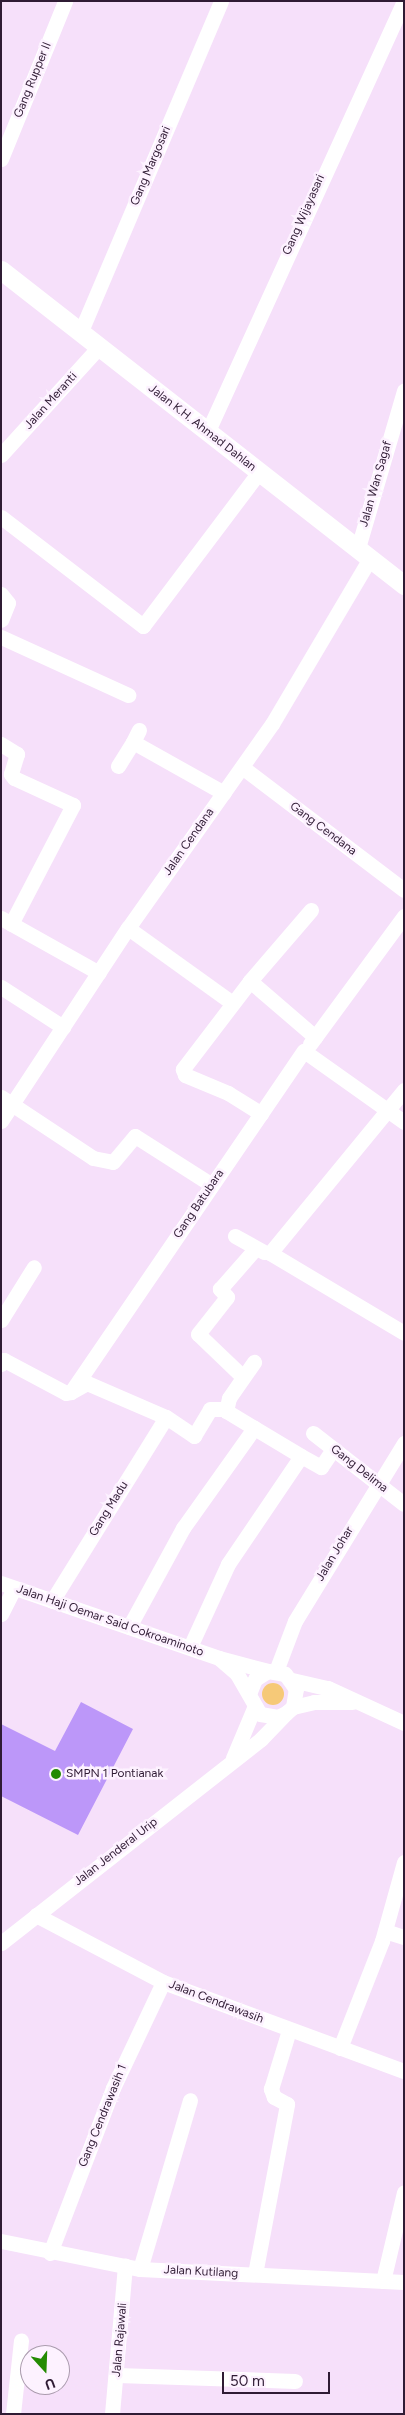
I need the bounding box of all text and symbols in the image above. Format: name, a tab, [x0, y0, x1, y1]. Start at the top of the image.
street label: Gang Rupper II	[11, 40, 55, 120]
street label: Gang Margosari	[128, 124, 174, 208]
street label: Gang Wijayasari	[280, 173, 328, 257]
street label: Jalan Meranti	[22, 370, 80, 432]
street label: Jalan K.H. Ahmad Dahlan	[145, 381, 259, 475]
street label: Jalan Wan Sagaf	[357, 439, 395, 529]
street label: Gang Cendana	[287, 799, 359, 859]
street label: Jalan Cendana	[161, 806, 217, 878]
street label: Gang Batubara	[171, 1167, 227, 1241]
street label: Gang Delima	[328, 1442, 390, 1496]
street label: Gang Madu	[86, 1479, 132, 1539]
street label: Jalan Johar	[313, 1524, 357, 1584]
street label: Jalan Haji Oemar Said Cokroaminoto	[15, 1582, 205, 1660]
place label: SMPN 1 Pontianak	[66, 1767, 163, 1781]
marker: SMPN 1 Pontianak	[50, 1768, 62, 1780]
street label: Jalan Jenderal Urip	[71, 1815, 161, 1889]
street label: Jalan Cendrawasih	[167, 1977, 265, 2027]
street label: Gang Cendrawasih 1	[76, 2063, 130, 2169]
street label: Jalan Kutilang	[163, 2263, 239, 2281]
street label: Jalan Rajawali	[110, 2302, 130, 2378]
north arrow	[20, 2345, 70, 2395]
scale bar	[225, 2362, 332, 2394]
text: 50 m	[230, 2372, 265, 2390]
text: U	[42, 2374, 58, 2393]

